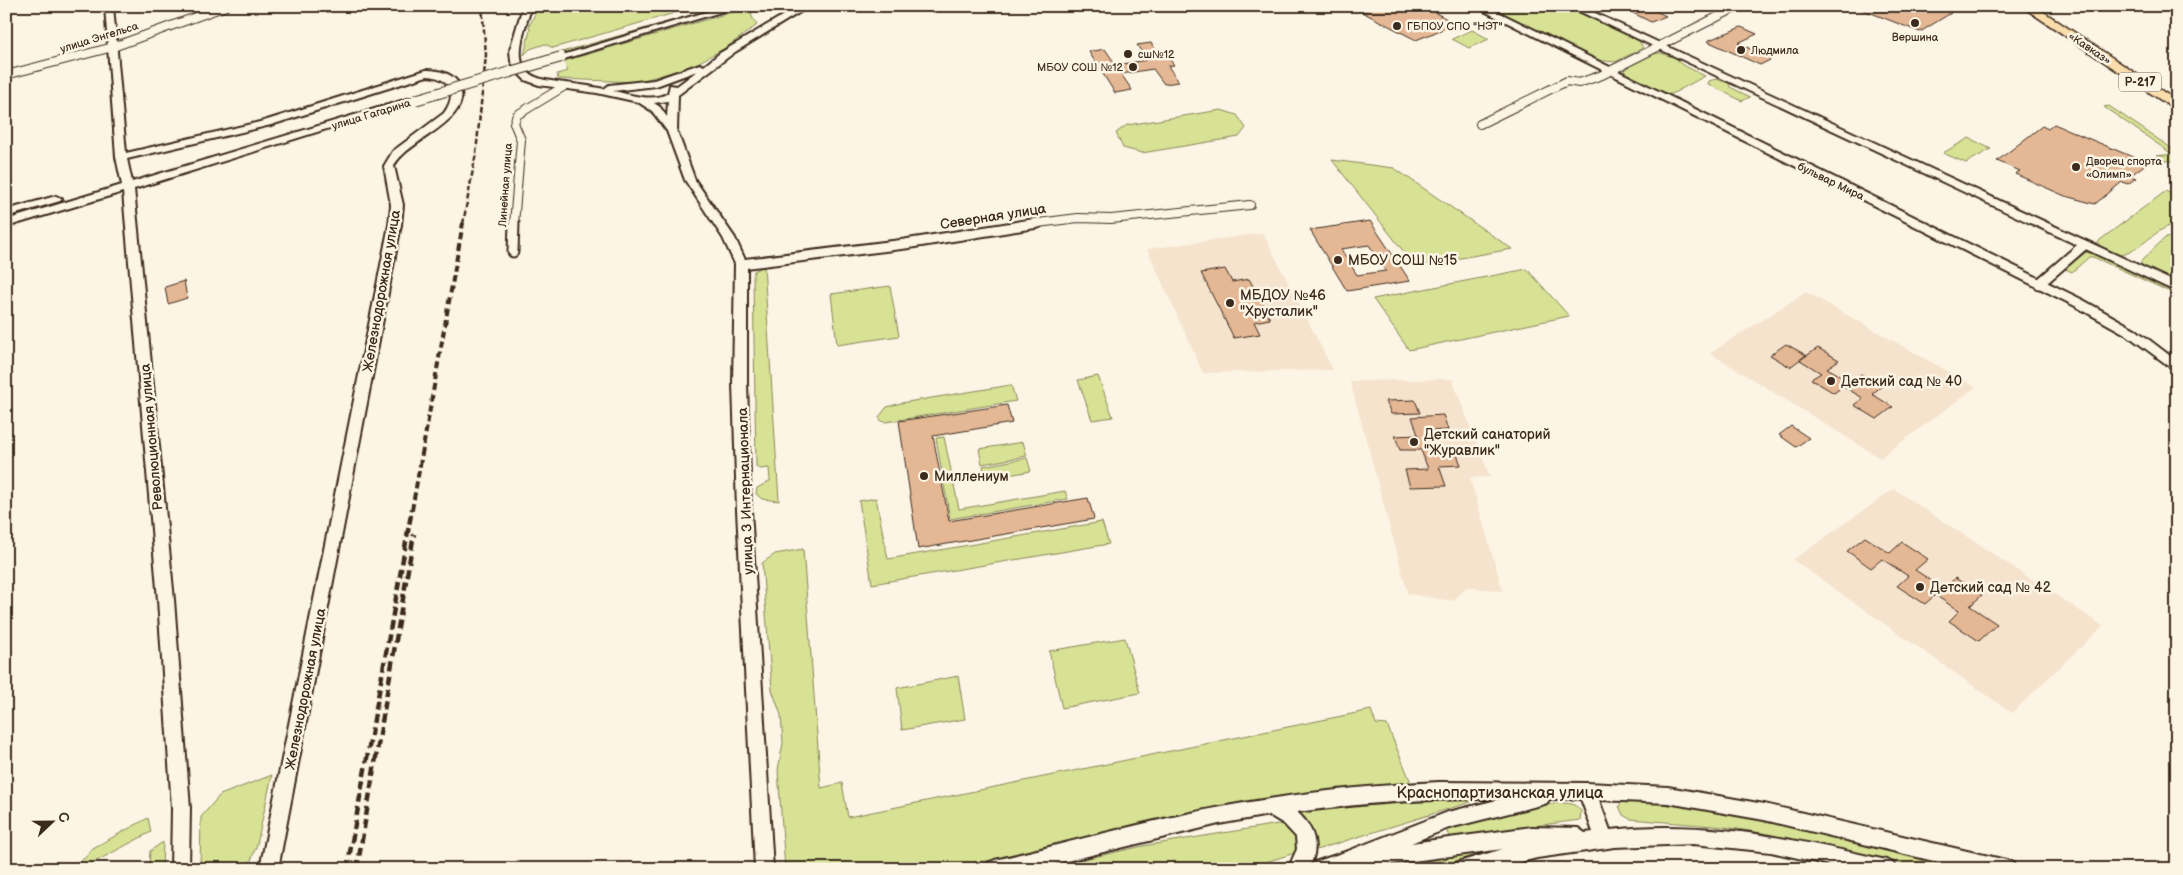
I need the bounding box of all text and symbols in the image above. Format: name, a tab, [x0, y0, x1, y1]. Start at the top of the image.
marker: Вершина	[1909, 17, 1921, 29]
street label: улица Энгельса	[58, 19, 140, 56]
marker: ГБПОУ СПО "НЭТ"	[1391, 20, 1403, 32]
place label: ГБПОУ СПО "НЭТ"	[1407, 20, 1503, 33]
street label: «Кавказ»	[2066, 29, 2114, 67]
place label: Вершина	[1892, 31, 1939, 44]
marker: Людмила	[1735, 44, 1747, 56]
place label: Людмила	[1750, 44, 1799, 57]
marker: сш№12	[1122, 48, 1134, 60]
place label: сш№12	[1138, 48, 1175, 61]
place label: МБОУ СОШ №12	[1037, 61, 1123, 74]
marker: МБОУ СОШ №12	[1127, 61, 1139, 73]
road number: Р-217	[2119, 72, 2161, 91]
street label: улица Гагарина	[330, 96, 413, 133]
street label: Линейная улица	[496, 142, 515, 228]
place label: Дворец спорта «Олимп»	[2086, 155, 2162, 181]
street label: бульвар Мира	[1795, 160, 1867, 203]
marker: Дворец спорта «Олимп»	[2070, 161, 2082, 173]
street label: Северная улица	[939, 200, 1048, 233]
street label: Железнодорожная улица	[359, 208, 404, 374]
place label: МБОУ СОШ №15	[1348, 252, 1457, 269]
marker: МБОУ СОШ №15	[1332, 254, 1344, 266]
place label: МБДОУ №46 "Хрусталик"	[1240, 287, 1326, 320]
marker: МБДОУ №46 "Хрусталик"	[1224, 297, 1236, 309]
street label: Революционная улица	[137, 362, 166, 511]
place label: Детский сад № 40	[1841, 373, 1962, 390]
marker: Детский сад № 40	[1825, 375, 1837, 387]
street label: улица 3 Интернационала	[734, 406, 757, 575]
place label: Детский санаторий "Журавлик"	[1424, 426, 1550, 459]
marker: Детский санаторий "Журавлик"	[1408, 436, 1420, 448]
place label: Миллениум	[934, 468, 1009, 485]
marker: Миллениум	[918, 470, 930, 482]
place label: Детский сад № 42	[1930, 579, 2052, 596]
marker: Детский сад № 42	[1914, 581, 1926, 593]
street label: Железнодорожная улица	[281, 606, 330, 771]
street label: Краснопартизанская улица	[1396, 784, 1604, 803]
north arrow	[28, 798, 78, 848]
text: С	[54, 810, 73, 825]

